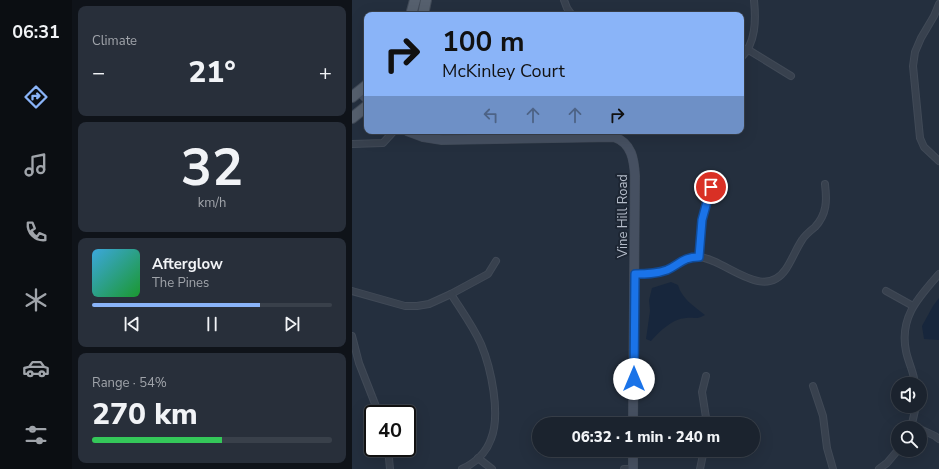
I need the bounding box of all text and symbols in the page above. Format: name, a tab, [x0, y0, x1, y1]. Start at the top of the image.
text: 06:31	[12, 20, 60, 44]
text: 100 m	[442, 23, 525, 61]
icon: right	[376, 28, 428, 80]
text: Climate	[92, 32, 137, 50]
text: 21°	[188, 52, 236, 93]
text: −	[92, 58, 105, 88]
text: +	[319, 58, 332, 88]
text: McKinley Court	[442, 59, 565, 83]
icon: directions	[22, 83, 50, 111]
icon: left	[480, 104, 502, 126]
icon: ahead	[522, 104, 544, 126]
icon: ahead	[564, 104, 586, 126]
icon: right	[606, 104, 628, 126]
text: 32	[181, 132, 243, 203]
icon: music	[22, 151, 50, 179]
pin	[694, 170, 728, 204]
street label: Vine Hill Road	[614, 174, 632, 259]
icon: arrive	[700, 176, 722, 198]
text: km/h	[198, 194, 226, 212]
icon: phone	[22, 218, 50, 246]
text: Afterglow	[152, 254, 223, 274]
text: The Pines	[152, 274, 209, 292]
icon: climate	[22, 286, 50, 314]
icon: previous	[121, 313, 143, 335]
icon: pause	[201, 313, 223, 335]
icon: next	[281, 313, 303, 335]
icon: car	[22, 354, 50, 382]
position arrow	[613, 358, 655, 400]
text: Range · 54%	[92, 374, 167, 392]
map controls	[891, 377, 927, 457]
button: sound	[891, 377, 927, 413]
text: 270 km	[92, 394, 198, 435]
speed limit sign: 40	[364, 405, 416, 457]
icon: filters	[22, 421, 50, 449]
button: search	[891, 421, 927, 457]
text: 06:32 · 1 min · 240 m	[572, 427, 720, 447]

